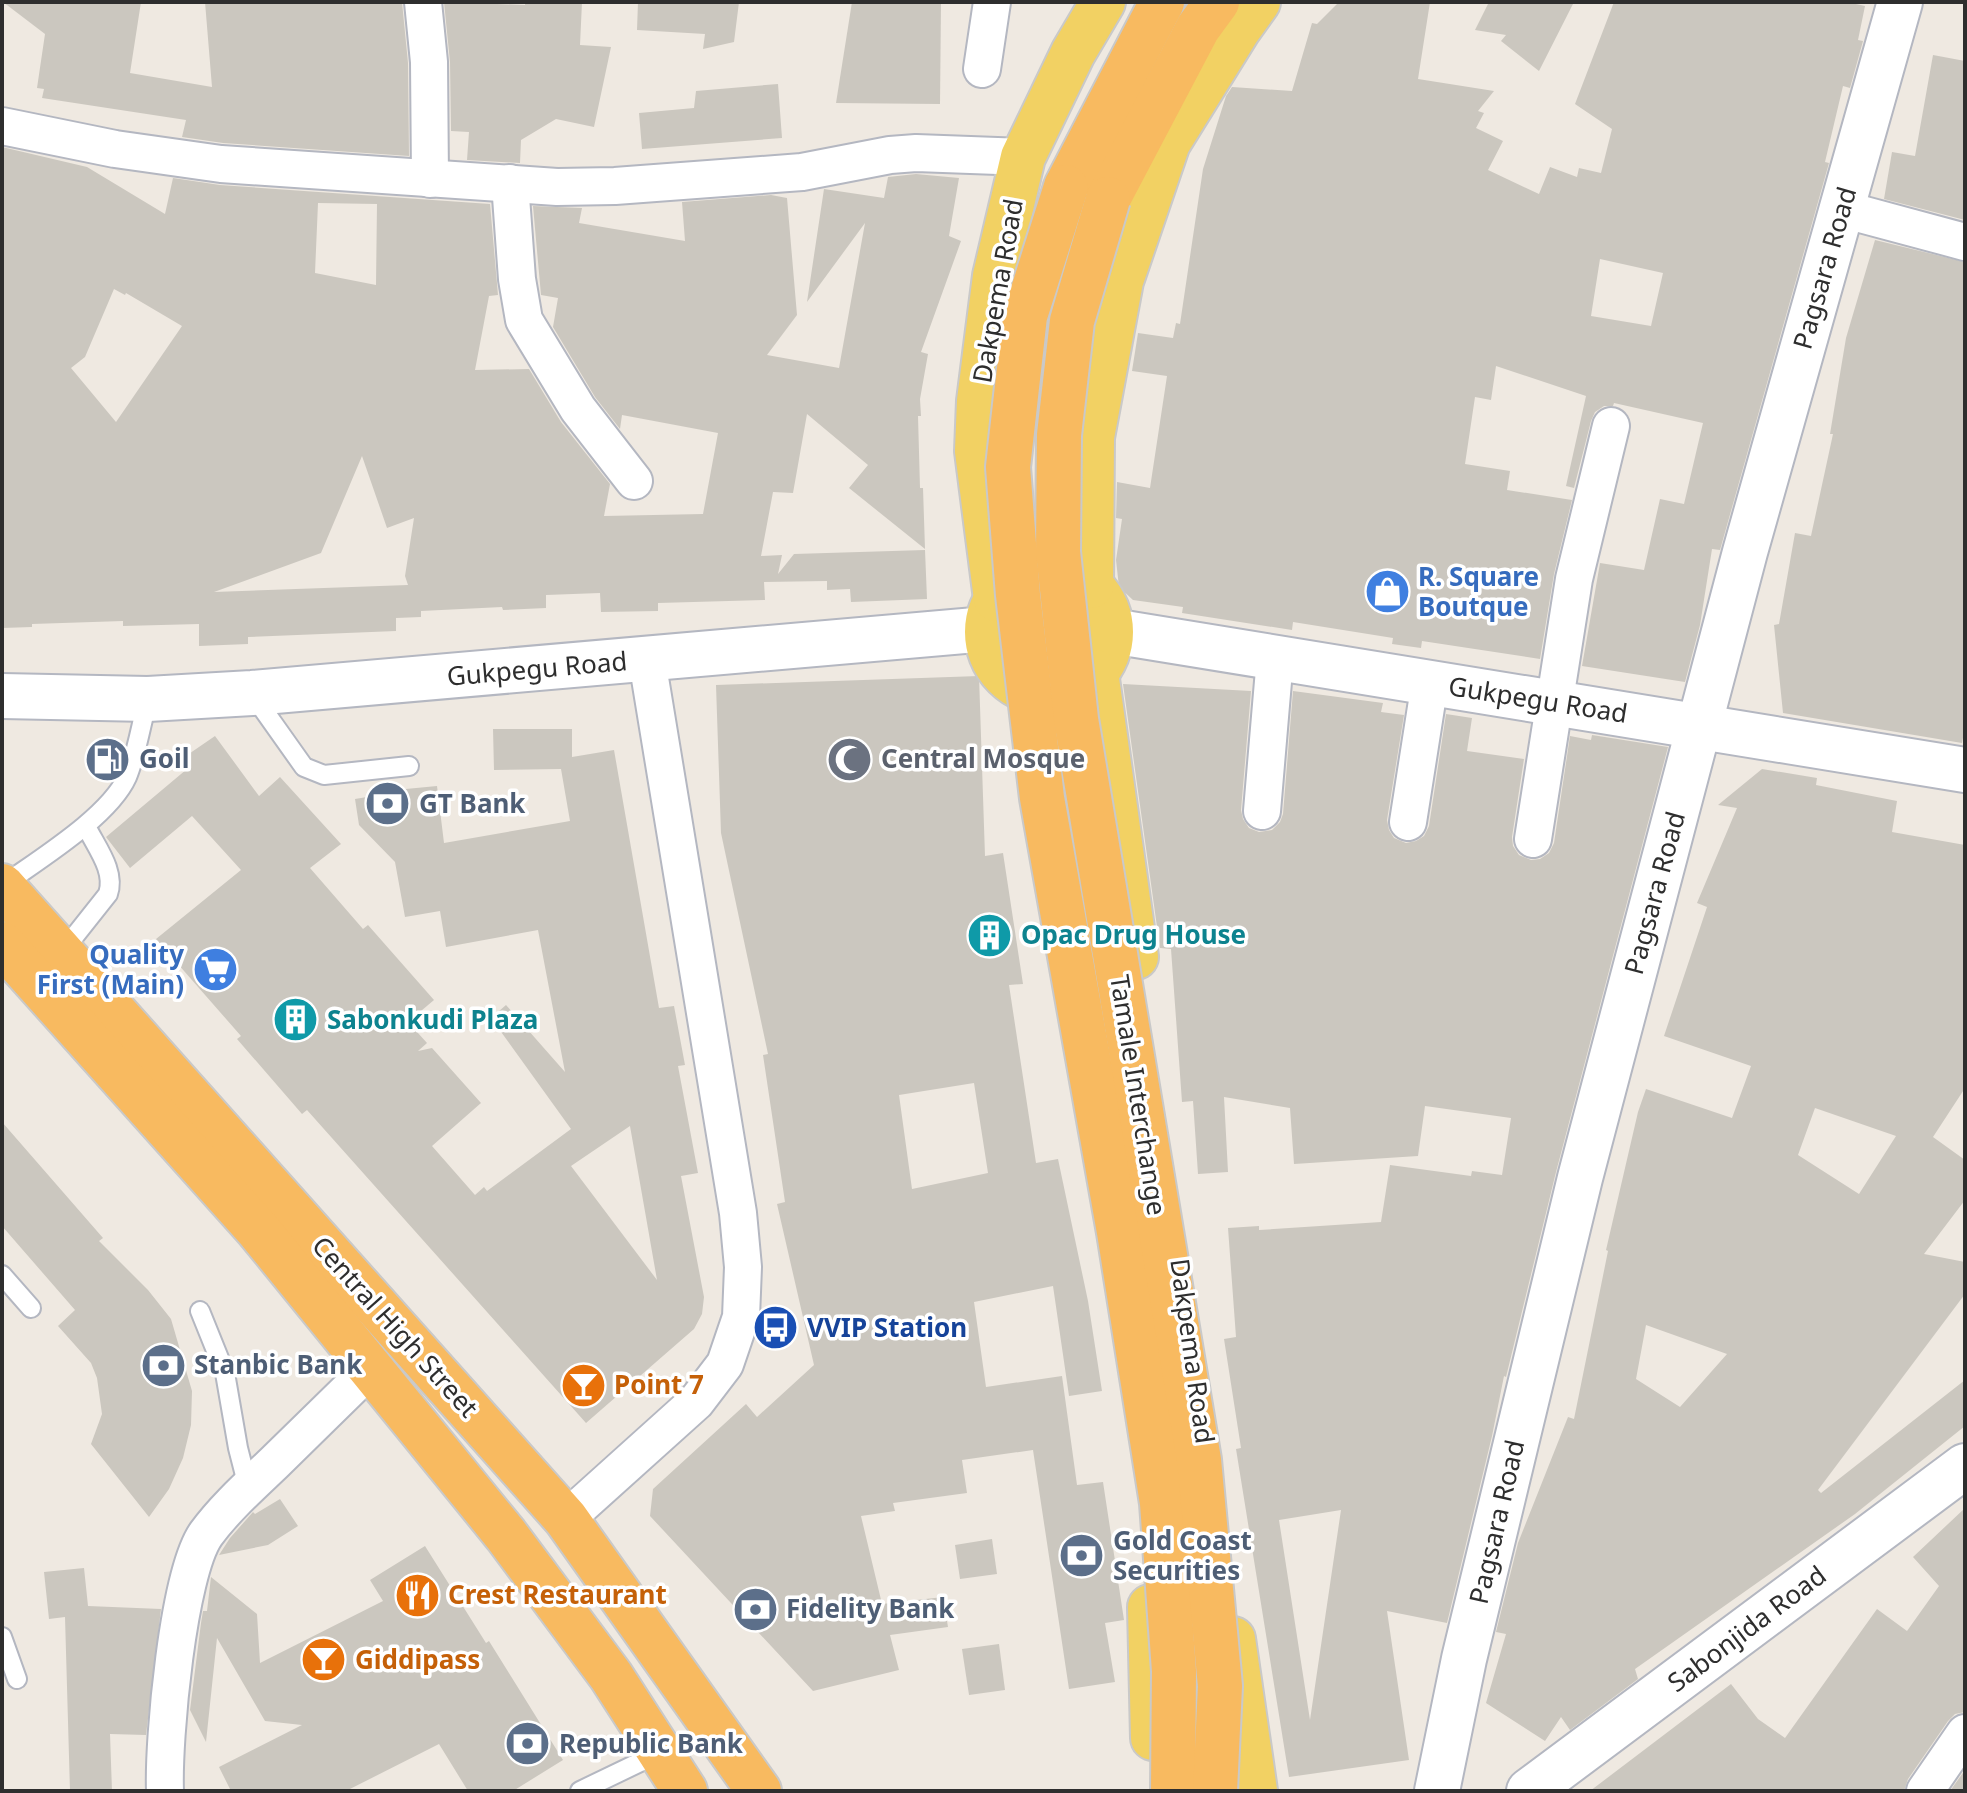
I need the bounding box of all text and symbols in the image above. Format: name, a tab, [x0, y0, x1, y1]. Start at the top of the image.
street label: Pagsara Road	[1784, 182, 1864, 353]
street label: Dakpema Road	[963, 196, 1031, 386]
place label: R. Square Boutque	[1418, 558, 1539, 624]
shop icon: R. Square Boutque	[1363, 568, 1411, 616]
street label: Gukpegu Road	[445, 642, 629, 694]
street label: Gukpegu Road	[1446, 667, 1630, 731]
fuel station icon: Goil	[84, 735, 132, 783]
mosque icon: Central Mosque	[826, 735, 874, 783]
place label: Goil	[139, 740, 190, 776]
place label: Central Mosque	[881, 740, 1085, 776]
bank icon: GT Bank	[364, 780, 412, 828]
place label: GT Bank	[419, 785, 526, 821]
street label: Pagsara Road	[1615, 807, 1693, 978]
building icon: Opac Drug House	[966, 911, 1014, 959]
place label: Opac Drug House	[1021, 916, 1246, 952]
place label: Quality First (Main)	[37, 936, 184, 1002]
supermarket icon: Quality First (Main)	[191, 946, 239, 994]
street label: Tamale Interchange	[1102, 972, 1176, 1218]
building icon: Sabonkudi Plaza	[272, 996, 320, 1044]
place label: Sabonkudi Plaza	[327, 1001, 538, 1037]
street label: Central High Street	[305, 1228, 487, 1425]
street label: Dakpema Road	[1162, 1256, 1224, 1446]
bus stop icon: VVIP Station	[752, 1304, 800, 1352]
place label: VVIP Station	[807, 1309, 967, 1345]
bank icon: Stanbic Bank	[139, 1341, 187, 1389]
place label: Stanbic Bank	[194, 1346, 363, 1382]
bar icon: Point 7	[559, 1361, 607, 1409]
place label: Point 7	[614, 1366, 704, 1402]
street label: Pagsara Road	[1460, 1436, 1532, 1607]
place label: Gold Coast Securities	[1113, 1522, 1252, 1588]
bank icon: Gold Coast Securities	[1058, 1532, 1106, 1580]
street label: Sabonjida Road	[1660, 1557, 1833, 1700]
restaurant icon: Crest Restaurant	[393, 1571, 441, 1619]
place label: Crest Restaurant	[448, 1576, 667, 1612]
bank icon: Fidelity Bank	[731, 1585, 779, 1633]
place label: Fidelity Bank	[786, 1590, 955, 1626]
bar icon: Giddipass	[300, 1636, 348, 1684]
place label: Giddipass	[355, 1641, 480, 1677]
bank icon: Republic Bank	[504, 1720, 552, 1768]
place label: Republic Bank	[559, 1725, 744, 1761]

